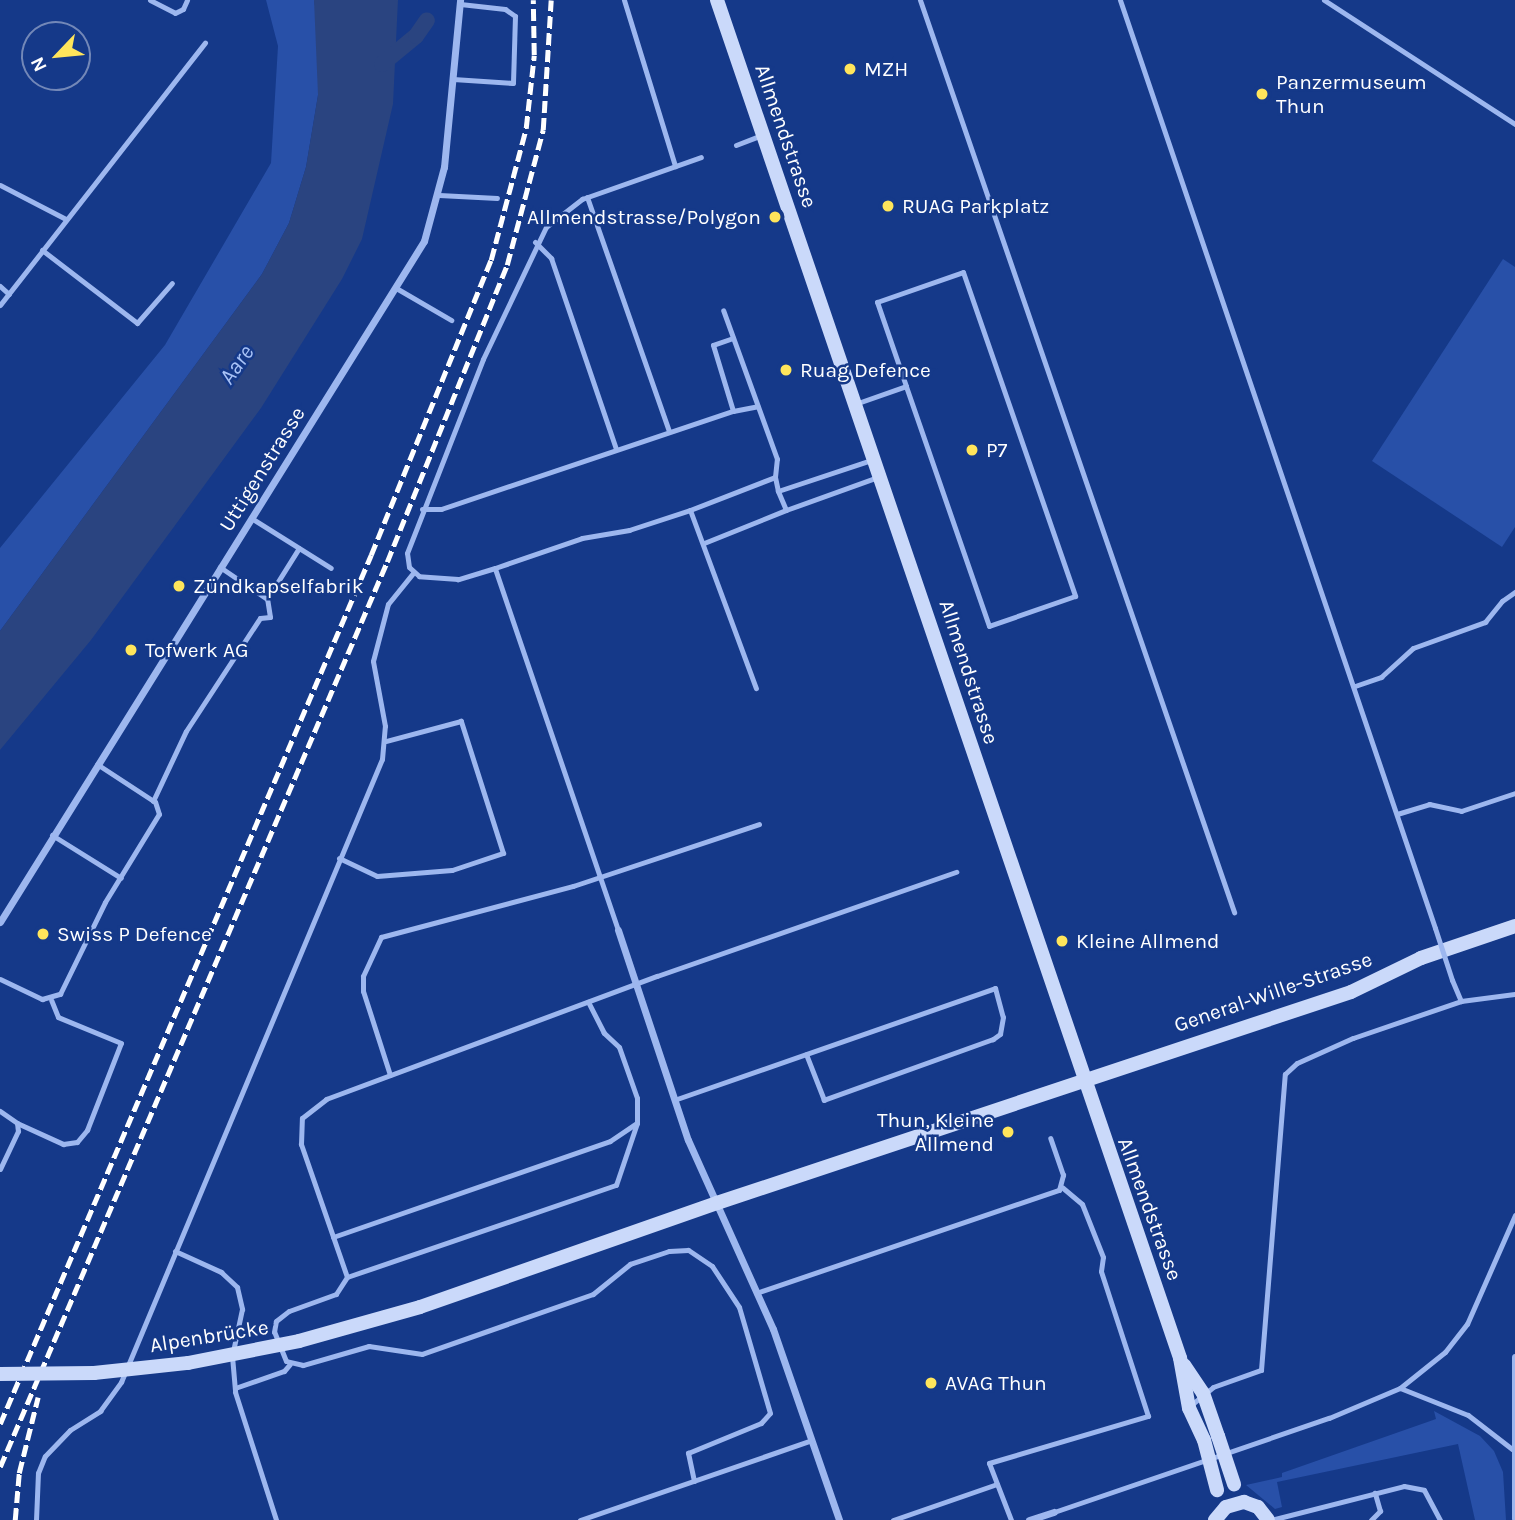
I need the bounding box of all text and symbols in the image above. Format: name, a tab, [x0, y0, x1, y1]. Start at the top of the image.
north arrow	[21, 21, 91, 91]
text: N	[26, 53, 52, 75]
place label: MZH	[864, 56, 908, 82]
street label: Allmendstrasse	[750, 61, 822, 211]
marker: MZH	[842, 61, 858, 77]
place label: Panzermuseum Thun	[1276, 69, 1427, 119]
marker: Panzermuseum Thun	[1254, 86, 1270, 102]
place label: RUAG Parkplatz	[902, 193, 1049, 219]
marker: RUAG Parkplatz	[880, 198, 896, 214]
place label: Allmendstrasse/Polygon	[527, 204, 761, 230]
marker: Allmendstrasse/Polygon	[767, 209, 783, 225]
water label: Aare	[214, 340, 260, 390]
place label: Ruag Defence	[800, 357, 931, 383]
marker: Ruag Defence	[778, 362, 794, 378]
street label: Uttigenstrasse	[214, 402, 310, 536]
place label: P7	[986, 437, 1007, 463]
marker: P7	[964, 442, 980, 458]
place label: Zündkapselfabrik	[193, 573, 363, 599]
marker: Zündkapselfabrik	[171, 578, 187, 594]
street label: Allmendstrasse	[934, 597, 1004, 747]
place label: Tofwerk AG	[145, 637, 249, 663]
marker: Tofwerk AG	[123, 642, 139, 658]
place label: Swiss P Defence	[57, 921, 212, 947]
marker: Swiss P Defence	[35, 926, 51, 942]
place label: Kleine Allmend	[1076, 928, 1219, 954]
marker: Kleine Allmend	[1054, 933, 1070, 949]
street label: General-Wille-Strasse	[1171, 946, 1375, 1038]
place label: Thun, Kleine Allmend	[877, 1107, 994, 1157]
marker: Thun, Kleine Allmend	[1000, 1124, 1016, 1140]
street label: Allmendstrasse	[1112, 1134, 1188, 1284]
street label: Alpenbrücke	[148, 1314, 270, 1358]
place label: AVAG Thun	[945, 1370, 1047, 1396]
marker: AVAG Thun	[923, 1375, 939, 1391]

